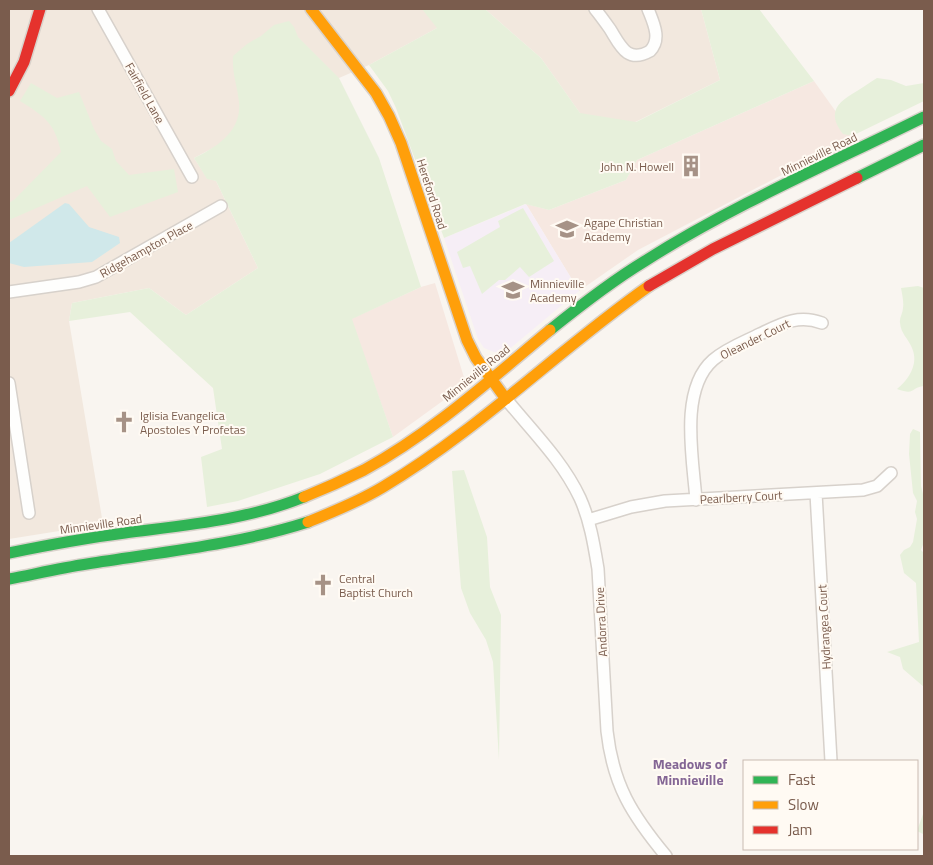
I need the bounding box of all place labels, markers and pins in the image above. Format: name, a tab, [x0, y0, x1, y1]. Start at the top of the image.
building icon: John N. Howell	[678, 153, 704, 179]
place label: John N. Howell	[600, 157, 674, 176]
place label: Agape Christian Academy	[584, 213, 663, 246]
school or university icon: Agape Christian Academy	[554, 216, 580, 242]
place label: Minnieville Academy	[530, 274, 584, 307]
school or university icon: Minnieville Academy	[500, 277, 526, 303]
place label: Iglisia Evangelica Apostoles Y Profetas	[140, 406, 246, 439]
church icon: Iglisia Evangelica Apostoles Y Profetas	[111, 409, 137, 435]
place label: Central Baptist Church	[339, 569, 413, 602]
church icon: Central Baptist Church	[310, 572, 336, 598]

